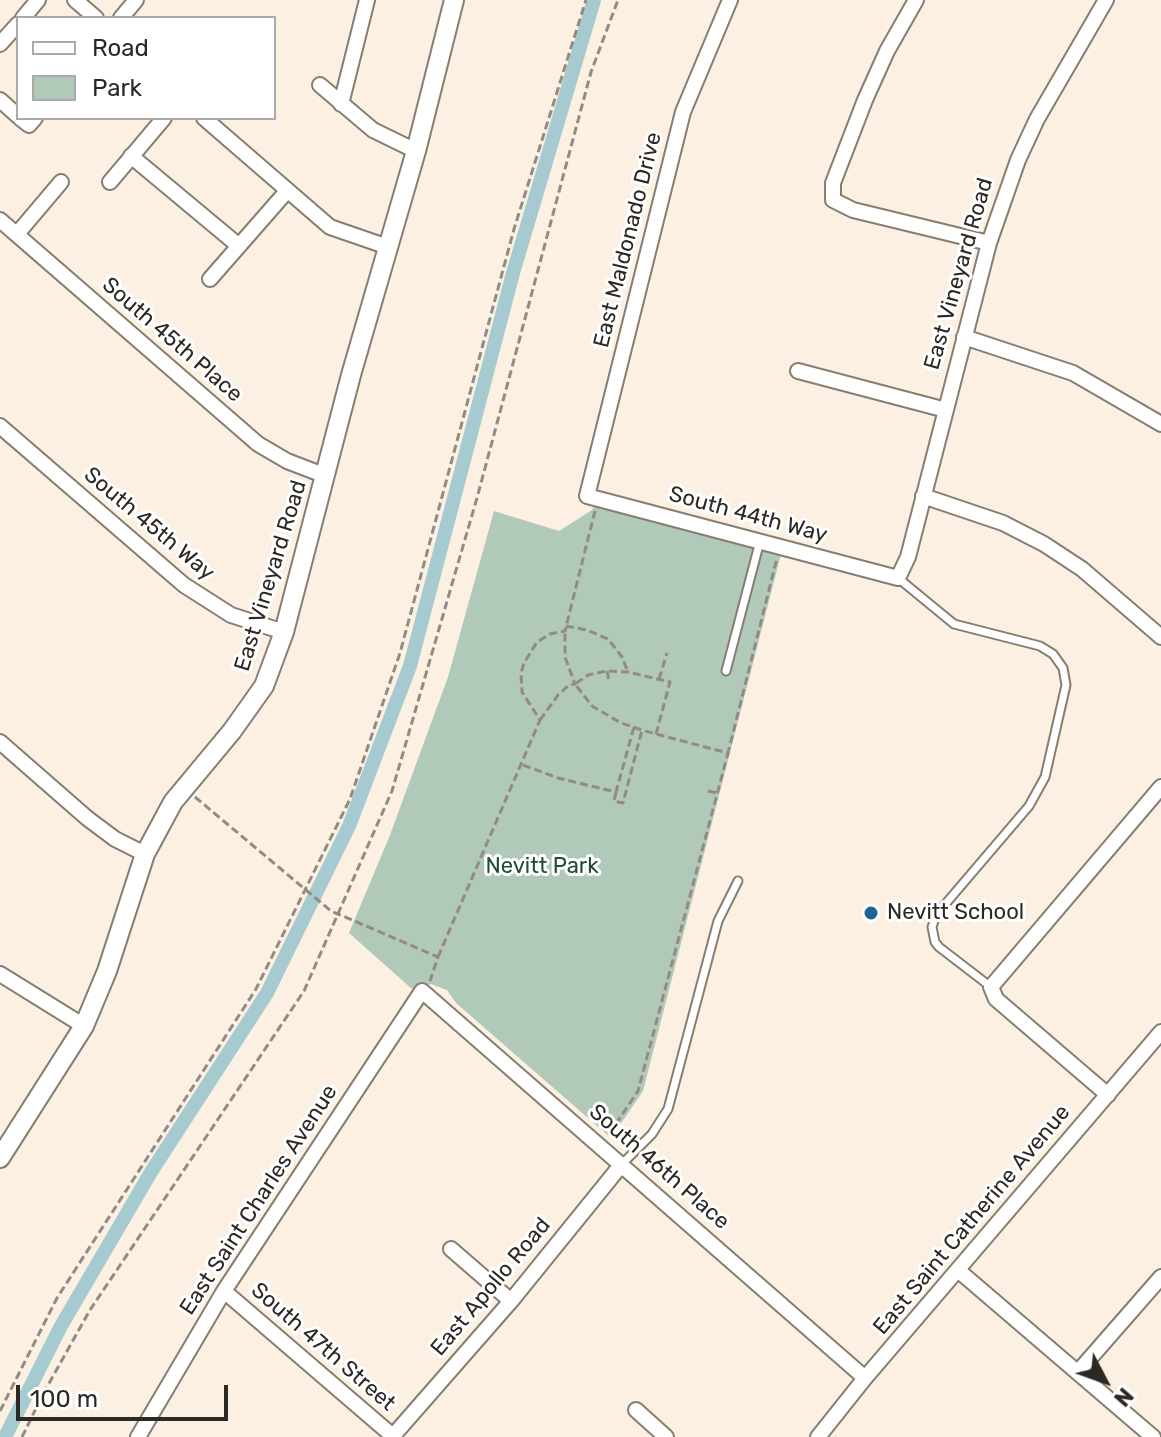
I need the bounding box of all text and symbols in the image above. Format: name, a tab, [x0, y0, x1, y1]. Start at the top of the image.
legend	[16, 16, 276, 120]
text: Road	[92, 34, 149, 62]
text: Park	[92, 74, 142, 102]
street label: East Maldonado Drive	[588, 130, 668, 350]
street label: East Vineyard Road	[919, 175, 999, 373]
street label: South 45th Place	[96, 272, 248, 408]
street label: South 45th Way	[78, 462, 220, 586]
street label: East Vineyard Road	[229, 477, 313, 675]
street label: South 44th Way	[666, 481, 830, 549]
park label: Nevitt Park	[485, 854, 599, 880]
place label: Nevitt School	[887, 900, 1024, 926]
marker: Nevitt School	[862, 904, 880, 922]
street label: East Saint Charles Avenue	[175, 1080, 343, 1320]
street label: South 46th Place	[583, 1099, 735, 1235]
street label: East Saint Catherine Avenue	[868, 1100, 1076, 1340]
street label: East Apollo Road	[426, 1213, 556, 1361]
street label: South 47th Street	[245, 1277, 401, 1417]
north arrow	[1065, 1341, 1145, 1421]
scale bar	[20, 1369, 232, 1419]
text: N	[1108, 1382, 1139, 1412]
text: 100 m	[30, 1385, 98, 1413]

